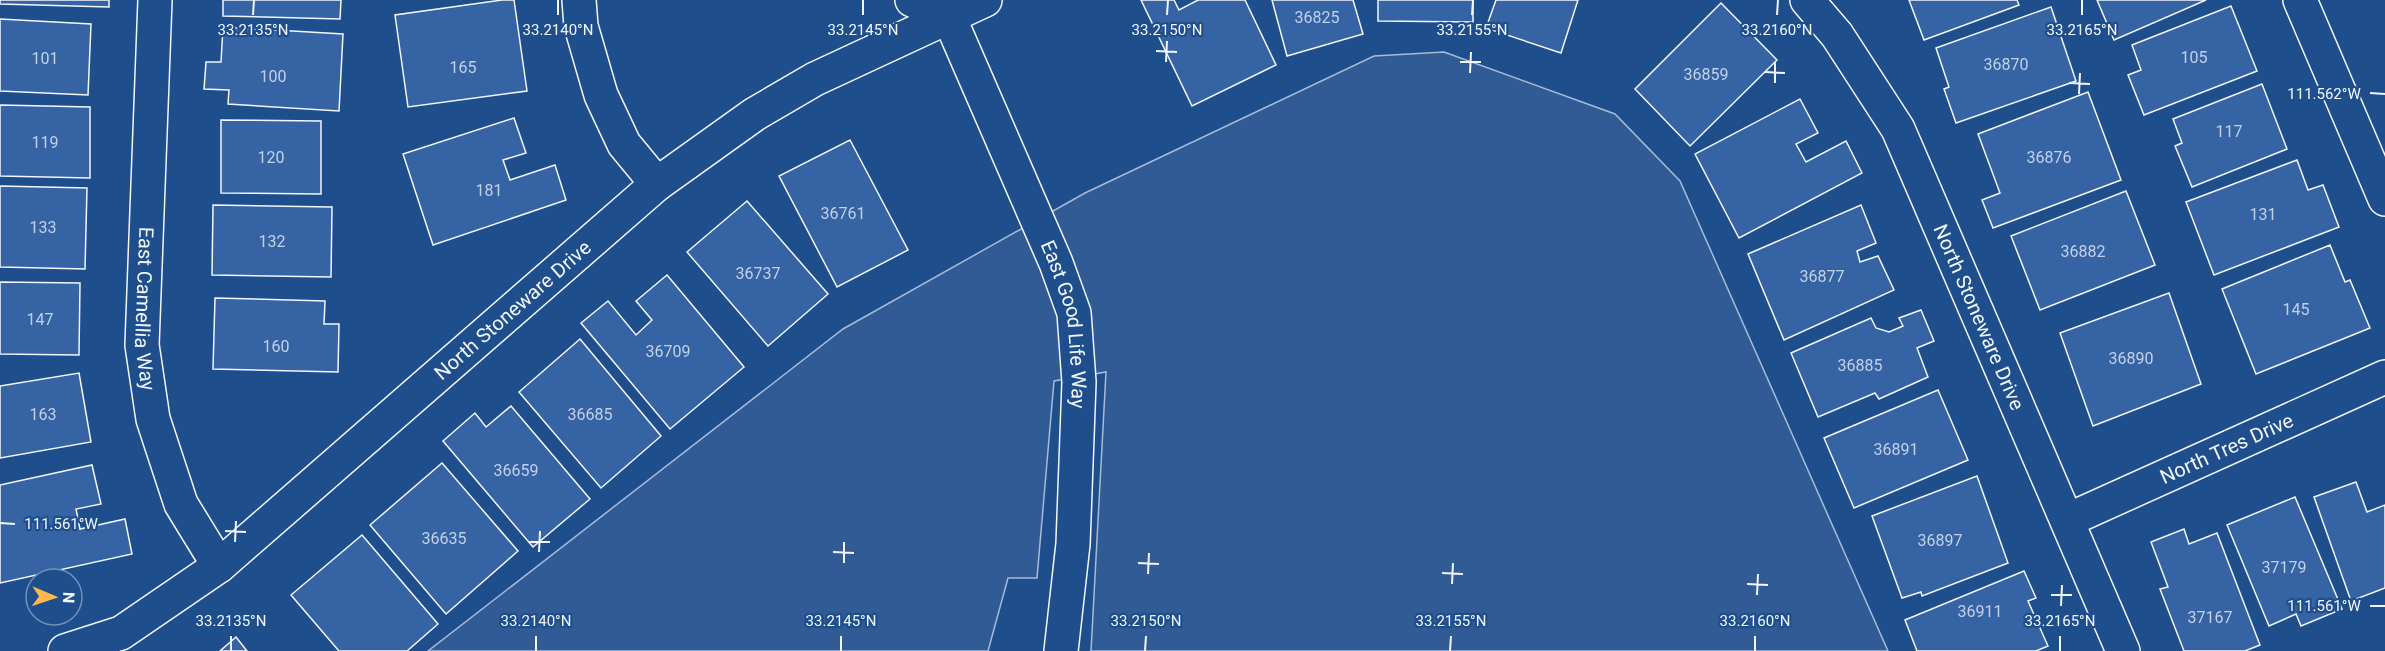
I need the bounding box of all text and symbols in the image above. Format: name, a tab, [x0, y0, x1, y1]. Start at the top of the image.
house number: 36825	[1295, 8, 1339, 27]
text: 33.2135°N	[218, 21, 288, 39]
text: 33.2140°N	[523, 21, 593, 39]
text: 33.2145°N	[828, 21, 898, 39]
text: 33.2150°N	[1132, 21, 1202, 39]
text: 33.2155°N	[1437, 21, 1507, 39]
text: 33.2160°N	[1742, 21, 1812, 39]
text: 33.2165°N	[2047, 21, 2117, 39]
house number: 105	[2181, 48, 2207, 67]
house number: 101	[32, 49, 58, 68]
house number: 36870	[1984, 55, 2028, 74]
house number: 165	[450, 58, 476, 77]
house number: 36859	[1684, 65, 1728, 84]
house number: 100	[260, 67, 286, 86]
text: 111.562°W	[2287, 85, 2361, 103]
house number: 117	[2216, 122, 2242, 141]
house number: 119	[32, 133, 58, 152]
house number: 120	[258, 148, 284, 167]
house number: 36876	[2027, 148, 2071, 167]
house number: 181	[476, 181, 502, 200]
house number: 36761	[821, 204, 865, 223]
house number: 131	[2250, 205, 2276, 224]
house number: 133	[30, 218, 56, 237]
street label: North Stoneware Drive	[1929, 221, 2030, 414]
street label: East Camellia Way	[130, 226, 161, 393]
house number: 132	[259, 232, 285, 251]
street label: North Stoneware Drive	[429, 235, 596, 385]
street label: East Good Life Way	[1036, 237, 1091, 409]
house number: 36882	[2061, 242, 2105, 261]
house number: 36737	[736, 264, 780, 283]
house number: 36877	[1800, 267, 1844, 286]
house number: 145	[2283, 300, 2309, 319]
house number: 147	[27, 310, 53, 329]
house number: 160	[263, 337, 289, 356]
house number: 36709	[646, 342, 690, 361]
house number: 36890	[2109, 349, 2153, 368]
house number: 36885	[1838, 356, 1882, 375]
house number: 163	[30, 405, 56, 424]
house number: 36685	[568, 405, 612, 424]
street label: North Tres Drive	[2156, 408, 2297, 489]
house number: 36891	[1874, 440, 1918, 459]
house number: 36659	[494, 461, 538, 480]
text: 111.561°W	[24, 515, 98, 533]
house number: 36635	[422, 529, 466, 548]
house number: 36897	[1918, 531, 1962, 550]
house number: 37179	[2262, 558, 2306, 577]
north arrow	[24, 567, 84, 627]
text: N	[59, 592, 78, 603]
text: 111.561°W	[2287, 597, 2361, 615]
house number: 36911	[1958, 602, 2002, 621]
house number: 37167	[2188, 608, 2232, 627]
text: 33.2135°N	[196, 612, 266, 630]
text: 33.2140°N	[501, 612, 571, 630]
text: 33.2145°N	[806, 612, 876, 630]
text: 33.2150°N	[1111, 612, 1181, 630]
text: 33.2155°N	[1416, 612, 1486, 630]
text: 33.2160°N	[1720, 612, 1790, 630]
text: 33.2165°N	[2025, 612, 2095, 630]

